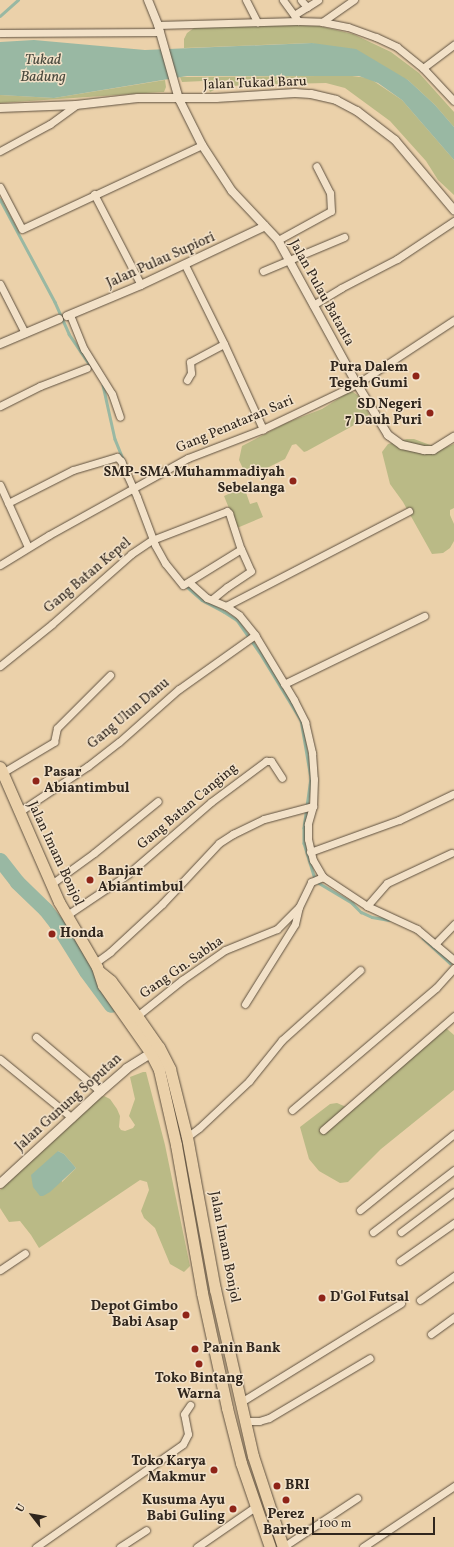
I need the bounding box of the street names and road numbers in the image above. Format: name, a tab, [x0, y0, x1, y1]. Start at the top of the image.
street label: Jalan Tukad Baru	[203, 74, 307, 94]
street label: Jalan Pulau Supiori	[104, 229, 218, 293]
street label: Jalan Pulau Batanta	[285, 237, 357, 349]
street label: Gang Penataran Sari	[174, 393, 296, 457]
street label: Gang Batan Kepel	[41, 535, 135, 617]
street label: Gang Ulun Danu	[85, 675, 173, 753]
street label: Gang Batan Canging	[135, 760, 241, 854]
street label: Jalan Imam Bonjol	[23, 799, 87, 909]
street label: Gang Gn. Sabha	[137, 933, 227, 1003]
street label: Jalan Gunung Soputan	[12, 1051, 126, 1155]
street label: Jalan Imam Bonjol	[205, 1190, 243, 1304]

